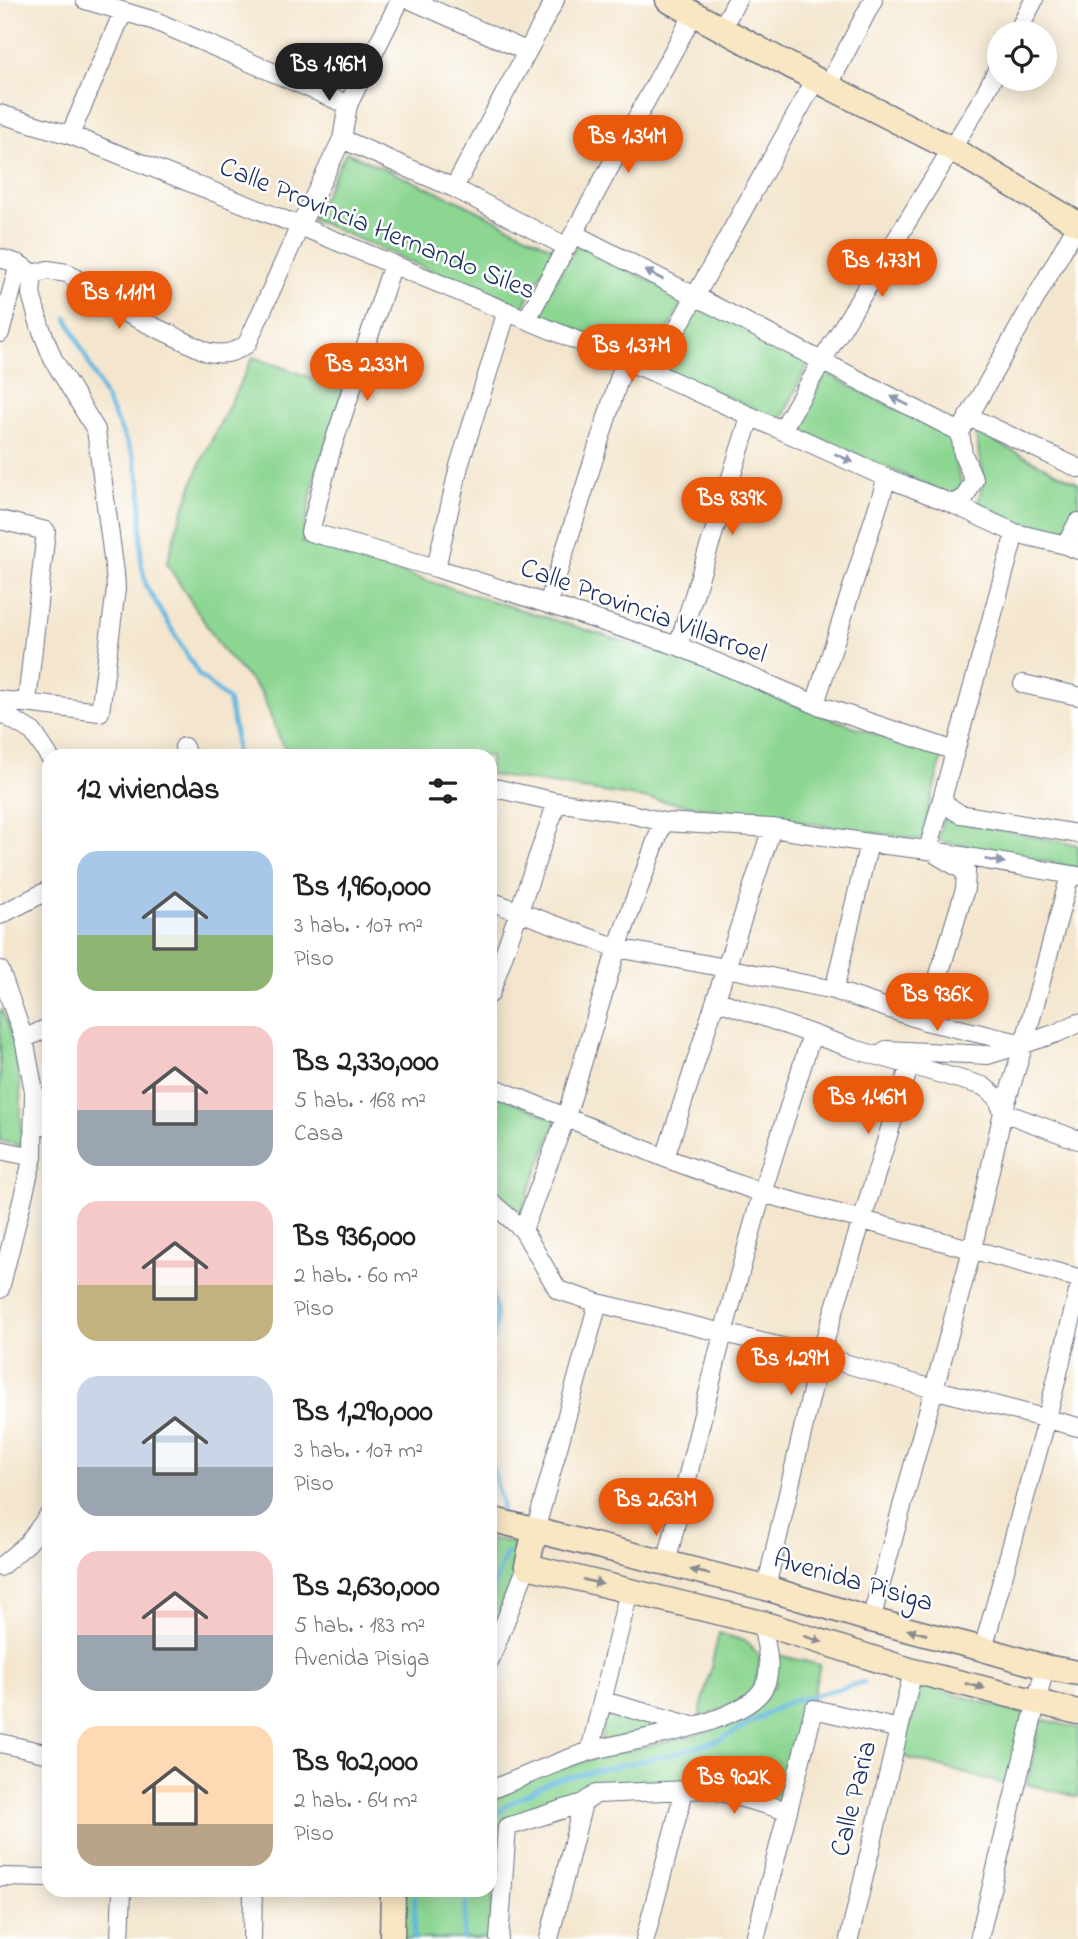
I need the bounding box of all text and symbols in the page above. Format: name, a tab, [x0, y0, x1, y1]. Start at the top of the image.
map controls	[987, 21, 1057, 91]
button: locate	[987, 21, 1057, 91]
pin: Bs 1.96M	[257, 43, 401, 103]
text: Bs 1.96M	[291, 49, 367, 82]
pin: Bs 1.34M	[556, 116, 700, 175]
text: Bs 1.34M	[589, 121, 667, 154]
street label: Calle Provincia Hernando Siles	[212, 148, 542, 312]
pin: Bs 1.73M	[810, 240, 954, 299]
text: Bs 1.73M	[843, 245, 921, 278]
one-way arrow	[643, 269, 663, 281]
pin: Bs 1.11M	[47, 272, 191, 331]
text: Bs 1.11M	[82, 277, 156, 310]
pin: Bs 1.37M	[560, 324, 704, 384]
text: Bs 1.37M	[593, 330, 671, 363]
pin: Bs 2.33M	[295, 344, 439, 403]
text: Bs 2.33M	[326, 349, 408, 382]
one-way arrow	[890, 395, 910, 406]
one-way arrow	[834, 452, 854, 464]
pin: Bs 839K	[667, 477, 797, 537]
text: Bs 839K	[697, 483, 767, 516]
street label: Calle Provincia Villarroel	[514, 548, 772, 676]
text: 12 viviendas	[77, 769, 219, 813]
icon: filters	[424, 772, 462, 810]
one-way arrow	[985, 856, 1007, 867]
text: Bs 1,960,000	[294, 866, 431, 910]
icon: home	[133, 879, 217, 963]
text: 3 hab. · 107 m²	[294, 910, 423, 943]
text: Piso	[294, 943, 334, 976]
pin: Bs 936K	[872, 974, 1002, 1033]
text: Bs 936K	[902, 979, 972, 1012]
text: Bs 2,330,000	[294, 1041, 439, 1085]
icon: home	[133, 1054, 217, 1138]
pin: Bs 1.46M	[796, 1076, 940, 1136]
text: Bs 1.46M	[829, 1082, 907, 1115]
text: 5 hab. · 168 m²	[294, 1085, 426, 1118]
text: Casa	[294, 1118, 343, 1151]
text: Bs 936,000	[294, 1216, 416, 1260]
icon: home	[133, 1229, 217, 1313]
text: 2 hab. · 60 m²	[294, 1260, 418, 1293]
text: Piso	[294, 1293, 334, 1326]
pin: Bs 1.29M	[719, 1338, 863, 1397]
text: Bs 1.29M	[752, 1343, 830, 1376]
text: Bs 1,290,000	[294, 1391, 433, 1435]
icon: home	[133, 1404, 217, 1488]
text: 3 hab. · 107 m²	[294, 1435, 423, 1468]
text: Piso	[294, 1468, 334, 1501]
pin: Bs 2.63M	[584, 1478, 728, 1538]
text: Bs 2.63M	[615, 1484, 697, 1517]
street label: Avenida Pisiga	[768, 1540, 938, 1624]
text: Bs 2,630,000	[294, 1566, 440, 1610]
one-way arrow	[689, 1566, 711, 1577]
one-way arrow	[582, 1577, 604, 1588]
icon: home	[133, 1579, 217, 1663]
text: 5 hab. · 183 m²	[294, 1610, 425, 1643]
one-way arrow	[906, 1626, 928, 1637]
one-way arrow	[803, 1635, 824, 1645]
text: Avenida Pisiga	[294, 1643, 429, 1676]
one-way arrow	[964, 1681, 986, 1692]
street label: Calle Paria	[821, 1737, 889, 1861]
text: Bs 902,000	[294, 1741, 418, 1785]
icon: home	[133, 1754, 217, 1838]
pin: Bs 902K	[669, 1756, 799, 1816]
text: Bs 902K	[698, 1762, 770, 1795]
text: 2 hab. · 64 m²	[294, 1785, 418, 1818]
text: Piso	[294, 1818, 334, 1851]

